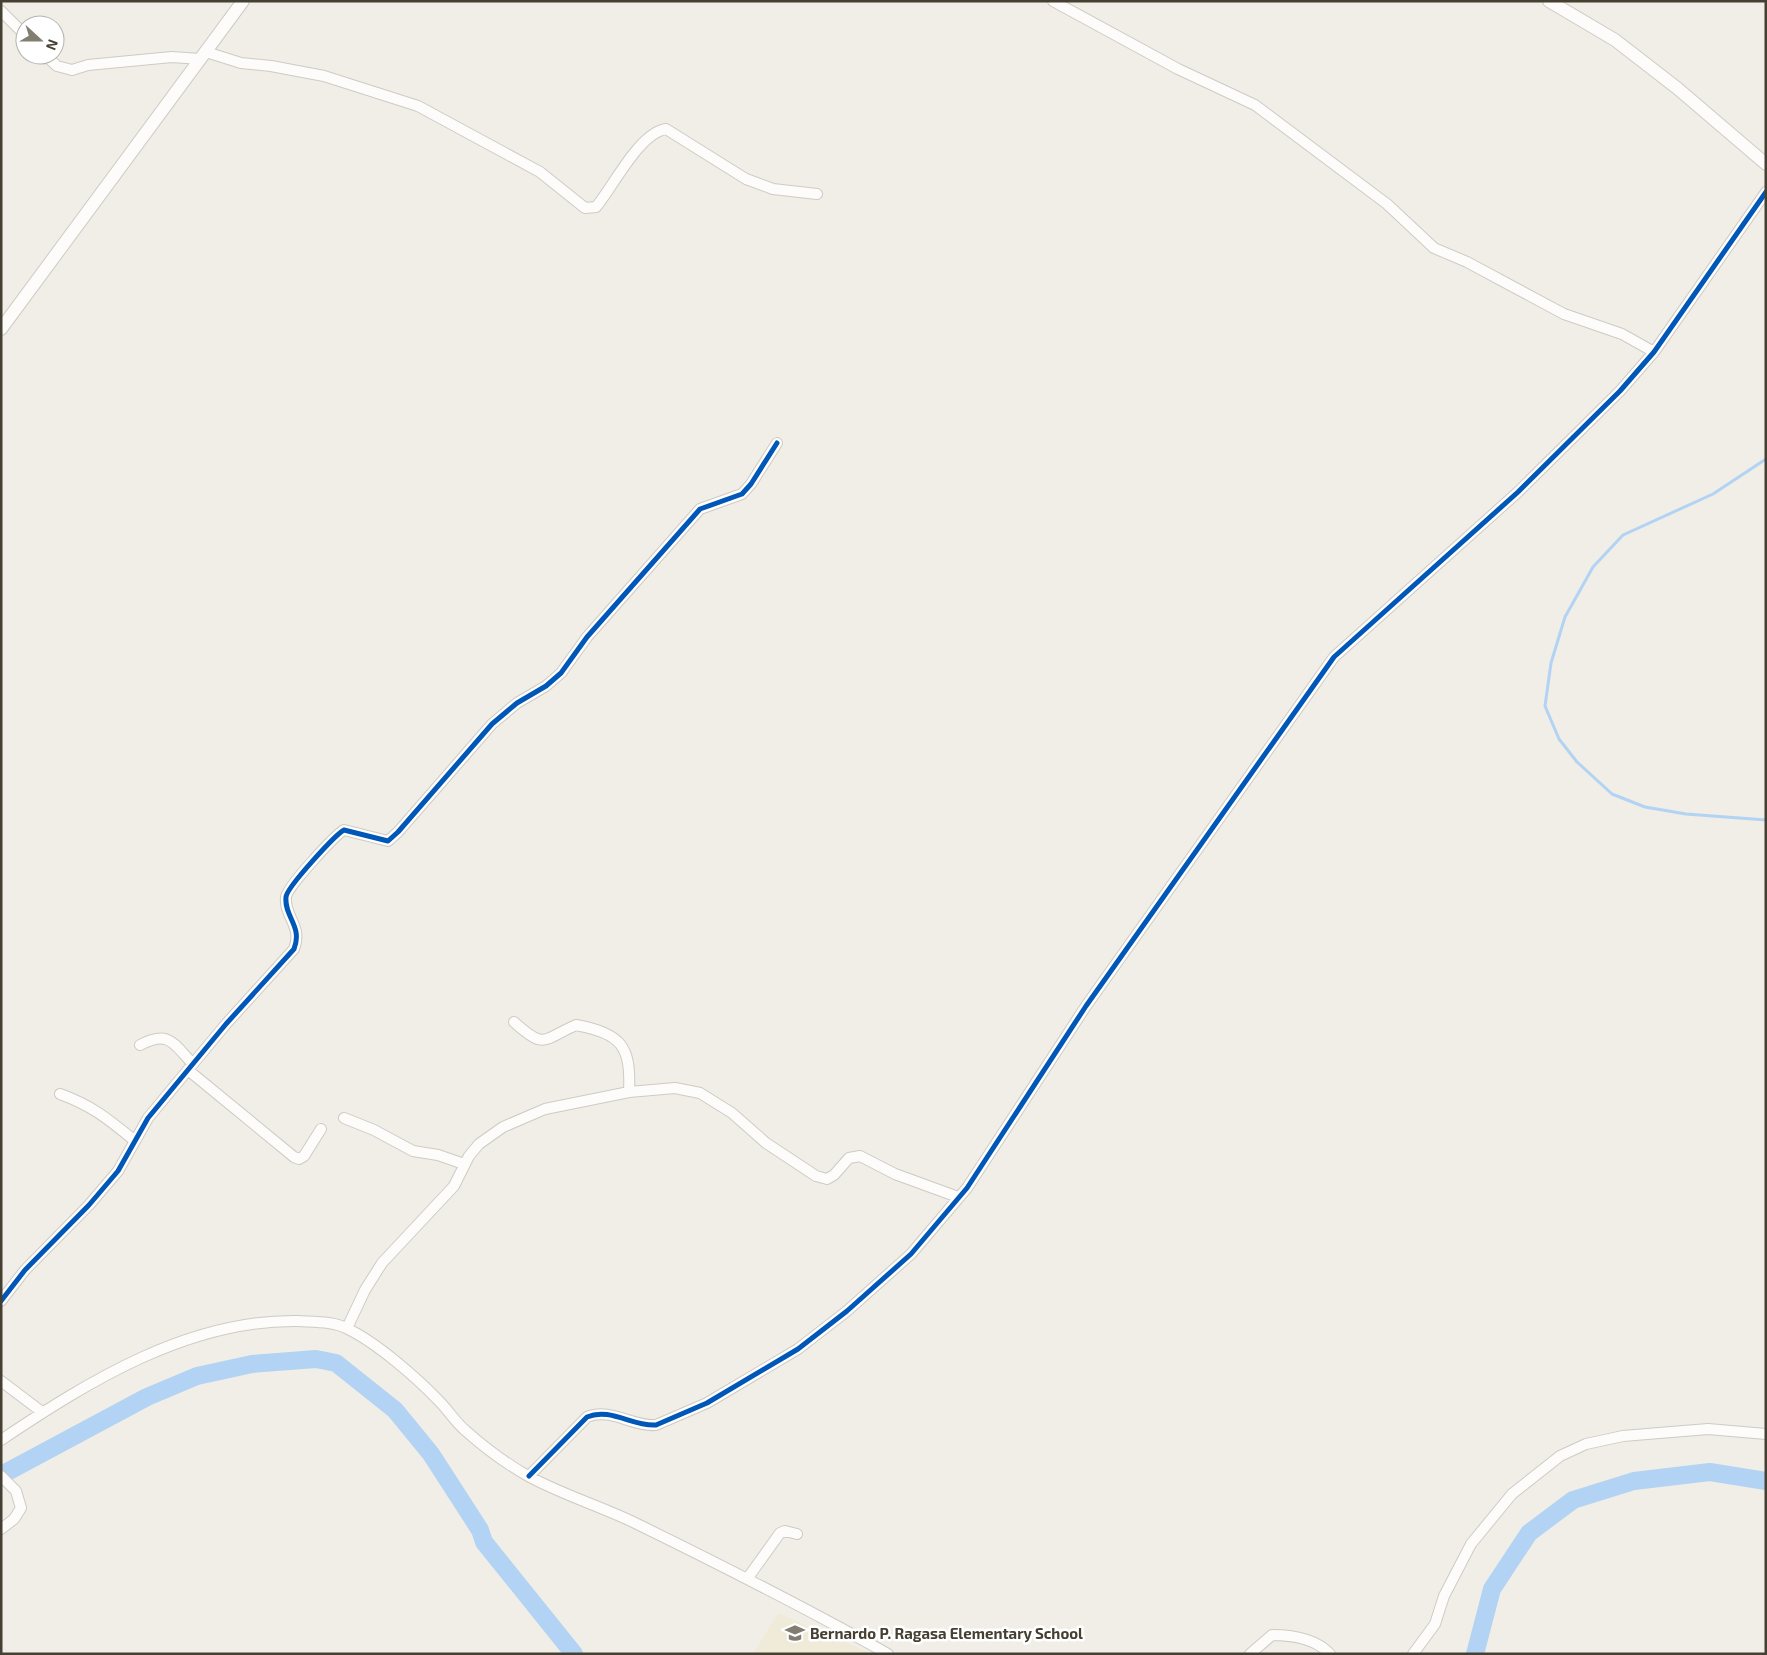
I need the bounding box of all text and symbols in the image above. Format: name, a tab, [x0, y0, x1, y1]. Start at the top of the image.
north arrow	[15, 15, 65, 65]
text: N	[43, 37, 62, 53]
school or university icon: Bernardo P. Ragasa Elementary School	[784, 1622, 806, 1644]
place label: Bernardo P. Ragasa Elementary School	[810, 1624, 1083, 1643]

